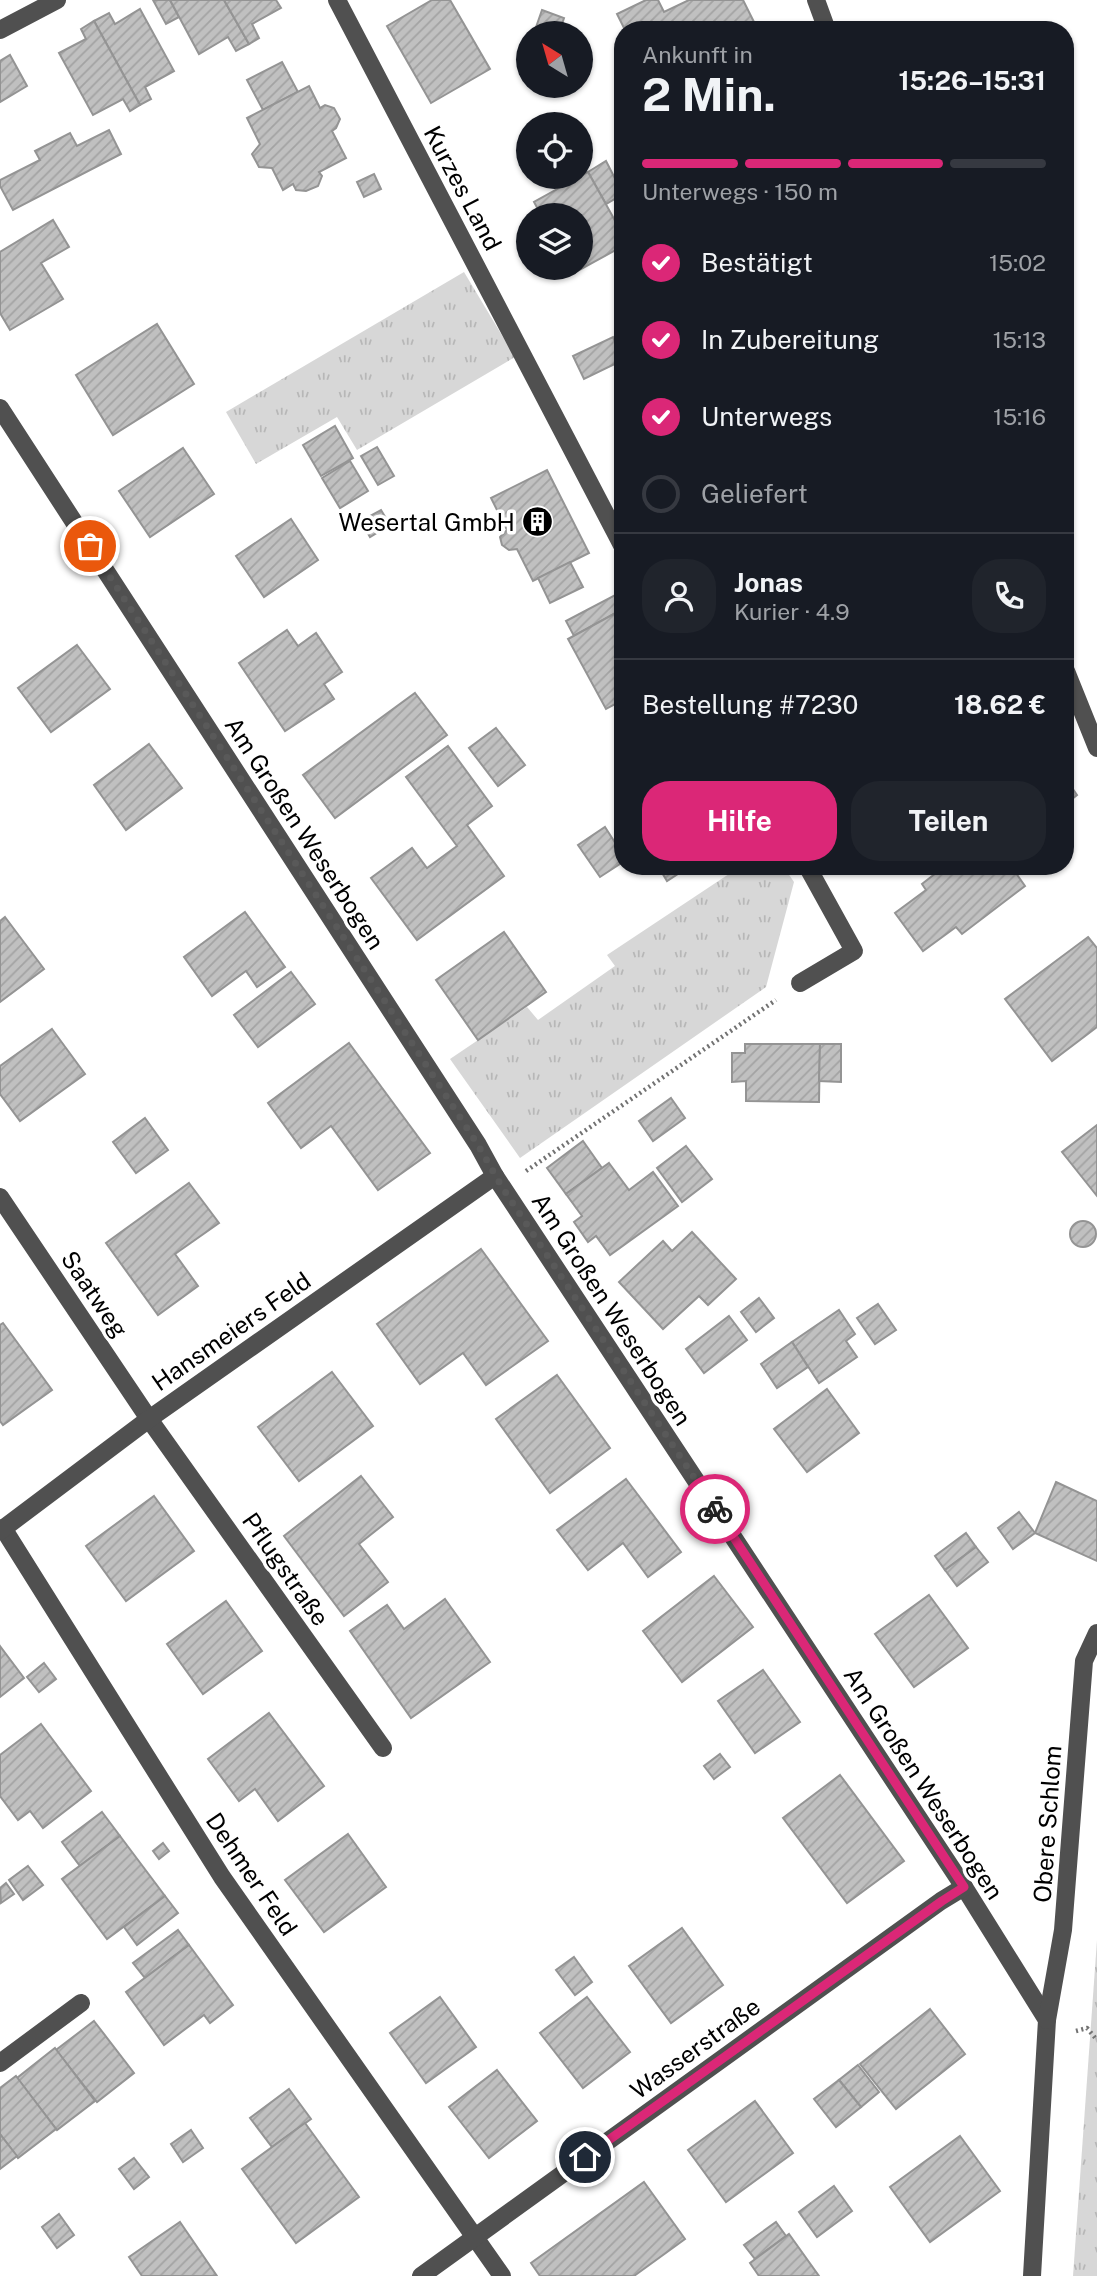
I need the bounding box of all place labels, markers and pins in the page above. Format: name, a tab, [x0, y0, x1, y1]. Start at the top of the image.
building icon: Wesertal GmbH	[521, 505, 555, 539]
place label: Wesertal GmbH	[338, 508, 515, 536]
pin	[60, 516, 120, 576]
pin	[555, 2127, 615, 2187]

